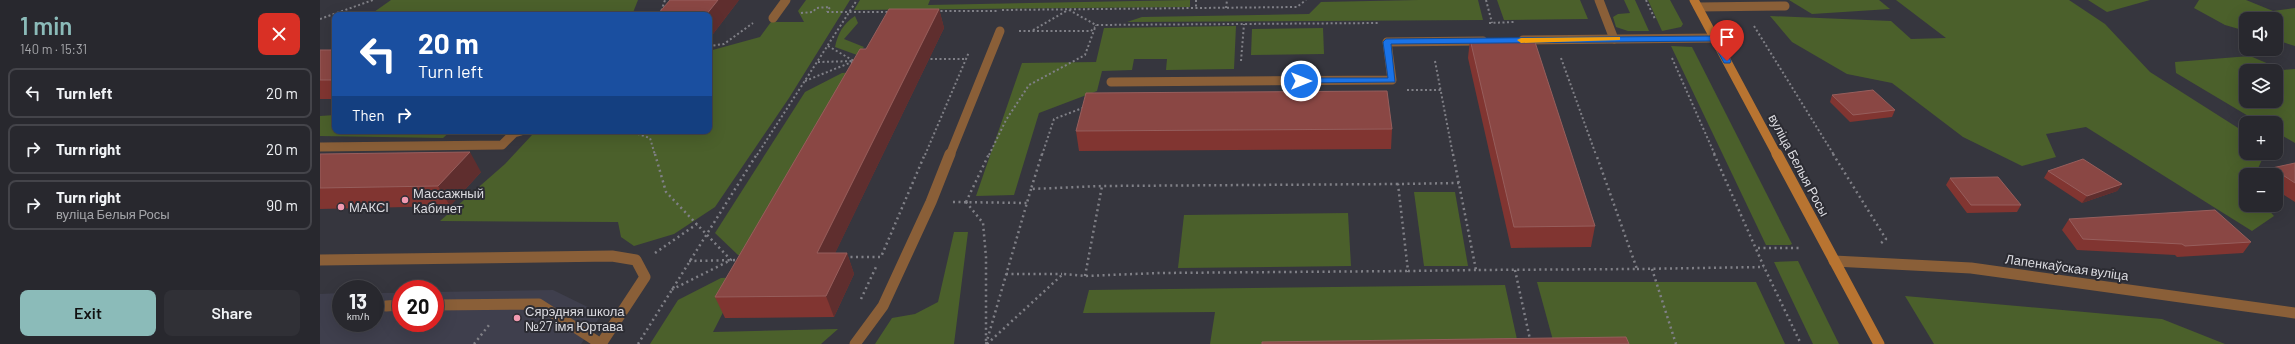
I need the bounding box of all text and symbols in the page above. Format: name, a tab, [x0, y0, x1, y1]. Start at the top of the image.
text: 1 min	[20, 11, 72, 40]
map controls	[2239, 12, 2283, 212]
button: sound	[2239, 12, 2283, 56]
button: close	[258, 13, 300, 55]
pin	[1710, 20, 1744, 61]
text: 20 m	[418, 26, 479, 60]
icon: arrive	[1716, 26, 1738, 48]
icon: left	[352, 28, 404, 80]
text: 140 m · 15:31	[20, 41, 87, 57]
text: Turn left	[418, 60, 484, 82]
position arrow	[1280, 60, 1322, 102]
button: layers	[2239, 64, 2283, 108]
icon: left	[22, 82, 44, 104]
text: Turn left	[56, 84, 112, 102]
text: 20 m	[266, 84, 298, 102]
icon: right	[393, 104, 415, 126]
text: Then	[352, 106, 385, 124]
street label: вуліца Белыя Росы	[1765, 111, 1833, 219]
button: +	[2239, 116, 2283, 160]
icon: right	[22, 138, 44, 160]
text: Turn right	[56, 140, 121, 158]
text: 20 m	[266, 140, 298, 158]
button: −	[2239, 168, 2283, 212]
place label: Массажный Кабинет	[413, 185, 484, 216]
text: Turn right	[56, 188, 121, 206]
icon: right	[22, 194, 44, 216]
marker: Массажный Кабинет	[400, 195, 410, 205]
text: 90 m	[266, 196, 298, 214]
place label: МАКСІ	[349, 199, 389, 215]
marker: МАКСІ	[336, 202, 346, 212]
text: вуліца Белыя Росы	[56, 206, 170, 222]
street label: Лапенкаўская вуліца	[2004, 250, 2130, 284]
speed limit sign: 20	[392, 280, 444, 332]
text: 13	[349, 289, 367, 313]
button: Exit	[20, 290, 156, 336]
button: Share	[164, 290, 300, 336]
place label: Сярэдняя школа №27 імя Юртава	[525, 303, 625, 334]
text: km/h	[347, 310, 369, 322]
marker: Сярэдняя школа №27 імя Юртава	[512, 313, 522, 323]

